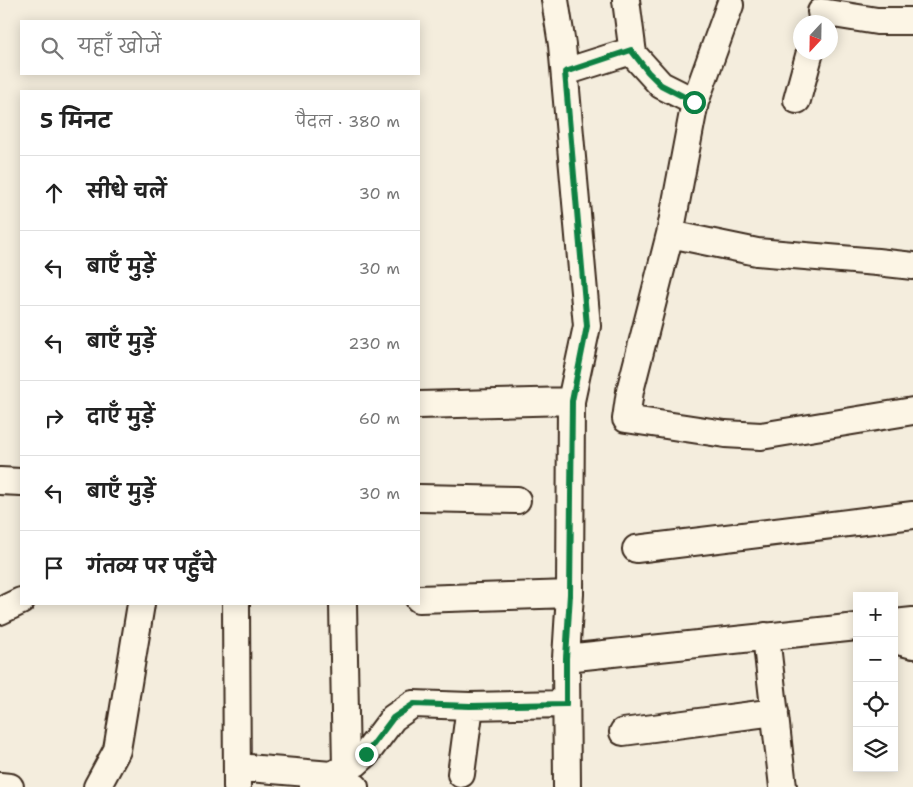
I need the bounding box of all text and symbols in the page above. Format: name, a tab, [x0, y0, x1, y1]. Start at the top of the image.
north arrow	[793, 15, 838, 60]
search box	[20, 20, 420, 75]
icon: search	[38, 34, 66, 62]
text: यहाँ खोजें	[78, 34, 161, 59]
route start	[683, 91, 706, 114]
text: 5 मिनट	[40, 107, 111, 135]
text: पैदल · 380 m	[296, 111, 400, 132]
icon: ahead	[40, 179, 68, 207]
text: सीधे चलें	[87, 179, 166, 204]
text: 30 m	[359, 183, 400, 204]
icon: left	[40, 254, 68, 282]
text: बाएँ मुड़ें	[87, 254, 155, 279]
text: 30 m	[359, 258, 400, 279]
icon: left	[40, 329, 68, 357]
text: बाएँ मुड़ें	[87, 329, 155, 354]
text: 230 m	[348, 333, 400, 354]
icon: right	[40, 404, 68, 432]
text: दाएँ मुड़ें	[87, 404, 155, 429]
text: 60 m	[359, 408, 400, 429]
icon: left	[40, 479, 68, 507]
text: बाएँ मुड़ें	[87, 479, 155, 504]
text: 30 m	[359, 483, 400, 504]
icon: arrive	[40, 554, 68, 582]
text: गंतव्य पर पहुँचे	[87, 554, 216, 579]
map controls	[853, 592, 898, 772]
button: +	[853, 592, 898, 637]
button: −	[853, 637, 898, 682]
button: locate	[853, 682, 898, 727]
button: layers	[853, 727, 898, 772]
route end	[355, 743, 378, 766]

